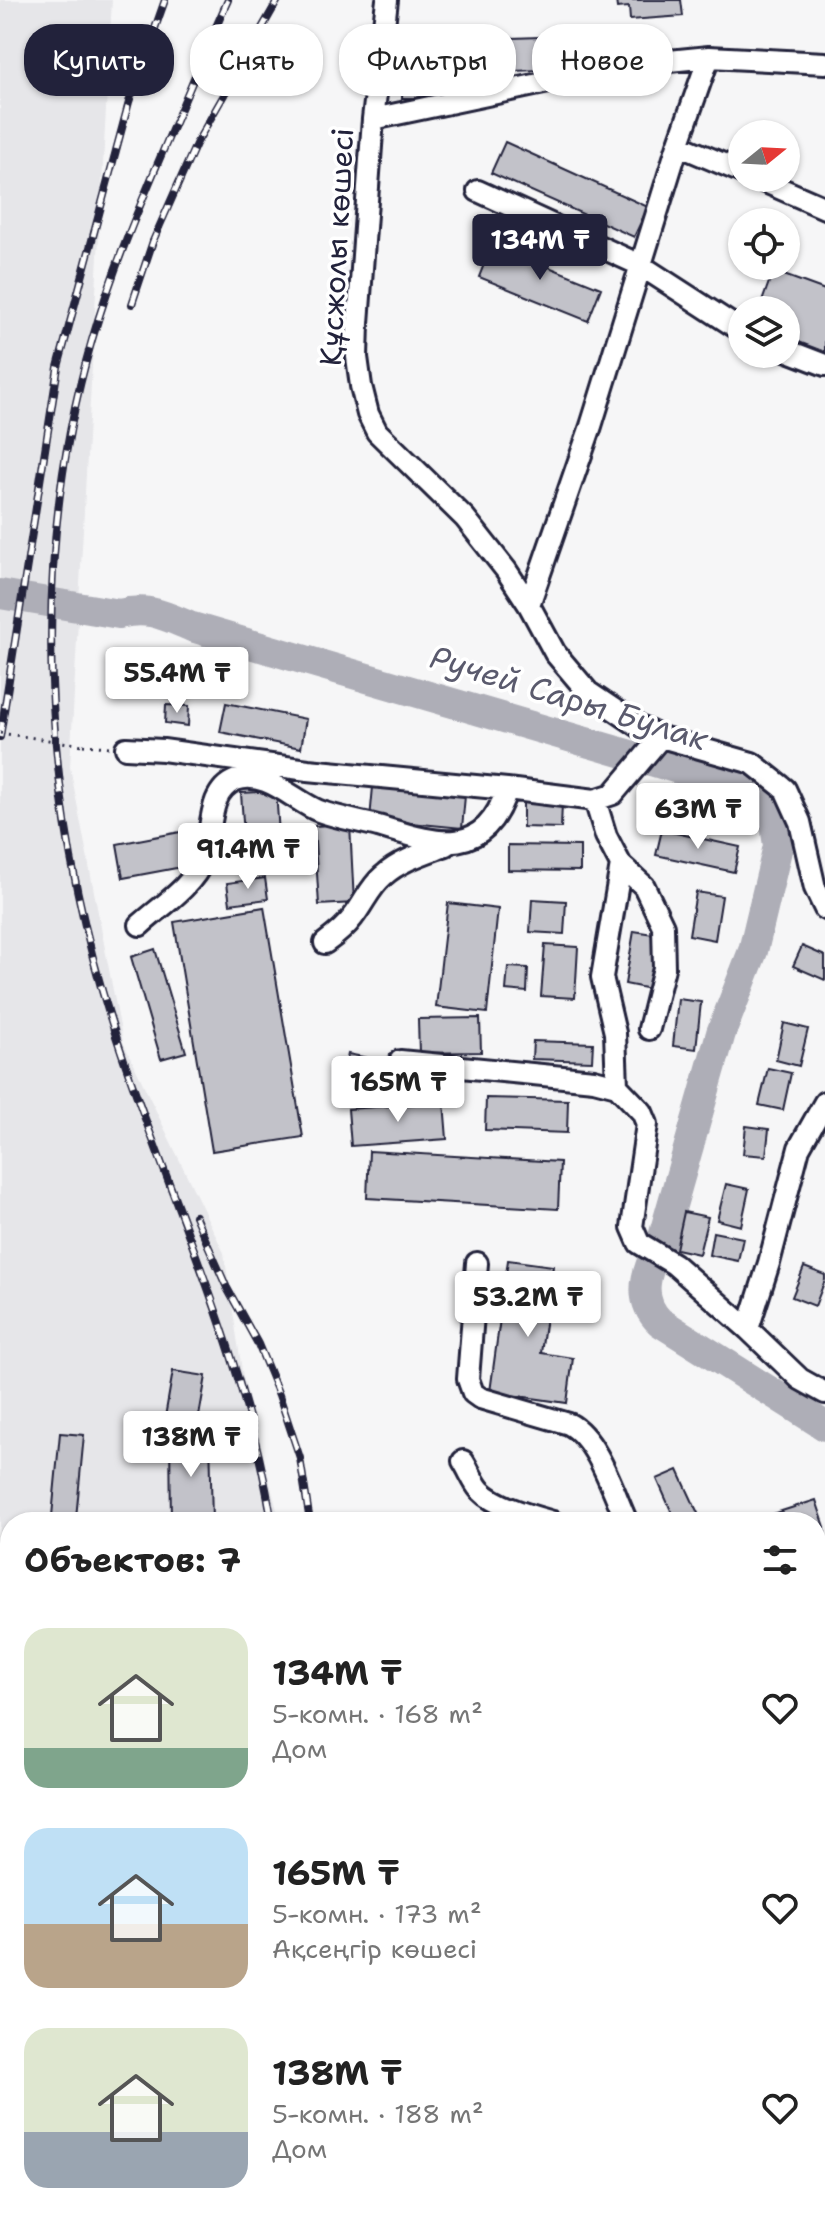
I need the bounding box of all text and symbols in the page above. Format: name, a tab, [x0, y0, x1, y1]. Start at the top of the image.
chip: Купить	[24, 24, 174, 96]
chip: Снять	[190, 24, 323, 96]
chip: Фильтры	[339, 24, 516, 96]
chip: Новое	[532, 24, 673, 96]
north arrow	[728, 120, 800, 192]
map controls	[728, 120, 800, 368]
street label: Құсжолы көшесі	[310, 127, 363, 367]
button: locate	[728, 208, 800, 280]
pin: 134M ₸	[475, 214, 605, 282]
text: 134M ₸	[490, 222, 590, 257]
button: layers	[728, 296, 800, 368]
water label: Ручей Сары Булак	[425, 635, 714, 761]
pin: 55.4M ₸	[103, 647, 251, 715]
text: 55.4M ₸	[123, 655, 231, 690]
pin: 63M ₸	[642, 783, 754, 851]
text: 63M ₸	[654, 791, 742, 826]
pin: 91.4M ₸	[174, 823, 322, 891]
text: 91.4M ₸	[196, 831, 300, 866]
pin: 165M ₸	[333, 1056, 463, 1124]
text: 165M ₸	[349, 1064, 447, 1099]
pin: 53.2M ₸	[454, 1271, 602, 1339]
text: 53.2M ₸	[473, 1279, 583, 1314]
pin: 138M ₸	[126, 1411, 256, 1479]
text: 138M ₸	[141, 1419, 241, 1454]
text: Объектов: 7	[24, 1537, 241, 1583]
icon: filters	[758, 1538, 802, 1582]
text: 134M ₸	[272, 1650, 402, 1696]
icon: home	[88, 1660, 184, 1756]
icon: heart	[758, 1686, 802, 1730]
text: 5-комн. · 168 m²	[272, 1696, 483, 1731]
text: Дом	[272, 1731, 327, 1766]
text: 165M ₸	[272, 1850, 399, 1896]
icon: home	[88, 1860, 184, 1956]
icon: heart	[758, 1886, 802, 1930]
text: 5-комн. · 173 m²	[272, 1896, 482, 1931]
text: Ақсеңгір көшесі	[272, 1931, 477, 1966]
text: 138M ₸	[272, 2050, 402, 2096]
icon: home	[88, 2060, 184, 2156]
icon: heart	[758, 2086, 802, 2130]
text: 5-комн. · 188 m²	[272, 2096, 484, 2131]
text: Дом	[272, 2131, 327, 2166]

